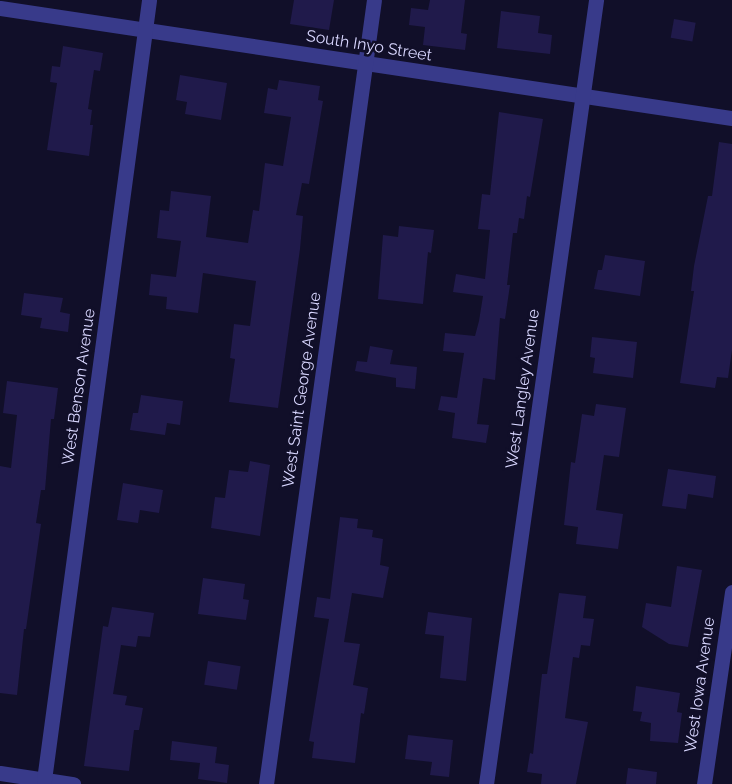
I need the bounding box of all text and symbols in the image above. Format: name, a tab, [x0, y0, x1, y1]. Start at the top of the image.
street label: South Inyo Street	[305, 27, 433, 65]
street label: West Saint George Avenue	[279, 291, 325, 489]
street label: West Benson Avenue	[58, 307, 100, 467]
street label: West Langley Avenue	[502, 308, 544, 470]
street label: West Iowa Avenue	[681, 616, 719, 754]

